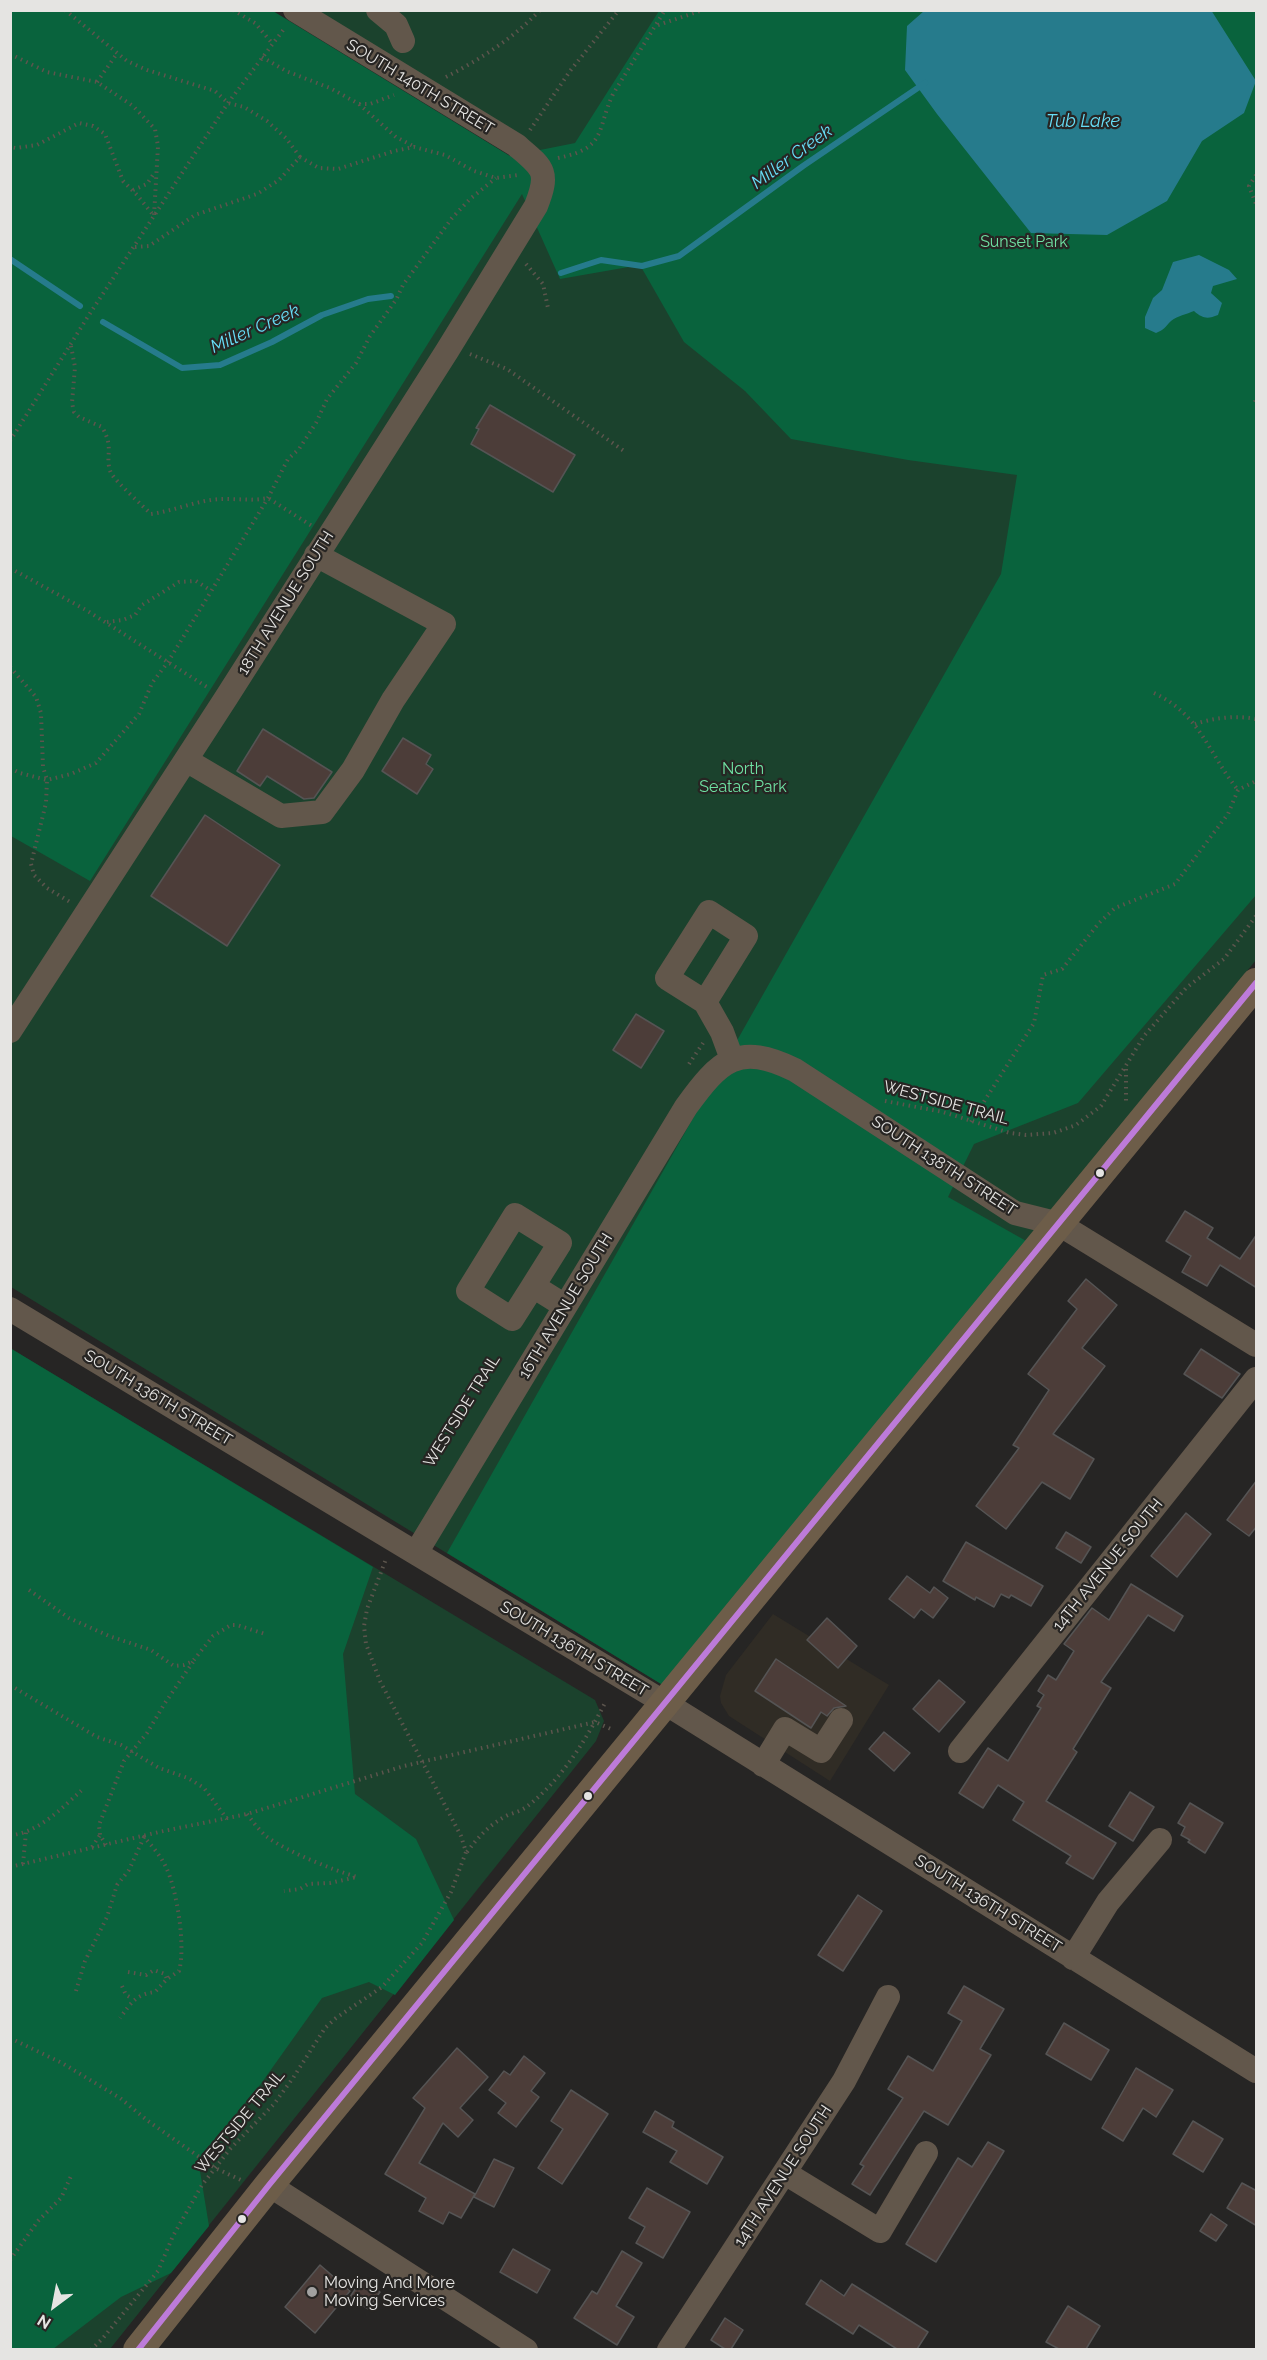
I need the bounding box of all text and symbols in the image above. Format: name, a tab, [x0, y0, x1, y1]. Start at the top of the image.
street label: SOUTH 140TH STREET	[343, 35, 497, 139]
water label: Tub Lake	[1046, 111, 1120, 133]
water label: Miller Creek	[747, 120, 837, 194]
park label: Sunset Park	[980, 232, 1068, 252]
water label: Miller Creek	[207, 300, 303, 358]
street label: 18TH AVENUE SOUTH	[234, 528, 338, 678]
park label: North Seatac Park	[699, 759, 787, 797]
street label: WESTSIDE TRAIL	[881, 1077, 1011, 1129]
street label: SOUTH 138TH STREET	[868, 1112, 1020, 1220]
unlabelled marker	[1094, 1167, 1106, 1179]
street label: 16TH AVENUE SOUTH	[515, 1230, 617, 1382]
street label: SOUTH 136TH STREET	[81, 1346, 235, 1450]
street label: WESTSIDE TRAIL	[420, 1351, 504, 1471]
street label: 14TH AVENUE SOUTH	[1049, 1495, 1167, 1635]
street label: SOUTH 136TH STREET	[497, 1597, 651, 1701]
unlabelled marker	[582, 1790, 594, 1802]
street label: SOUTH 136TH STREET	[911, 1851, 1065, 1957]
street label: WESTSIDE TRAIL	[191, 2066, 289, 2178]
street label: 14TH AVENUE SOUTH	[730, 2102, 836, 2250]
unlabelled marker	[236, 2213, 248, 2225]
place label: Moving And More Moving Services	[324, 2273, 455, 2311]
north arrow	[24, 2276, 84, 2336]
marker: Moving And More Moving Services	[305, 2285, 319, 2299]
text: N	[34, 2310, 54, 2333]

